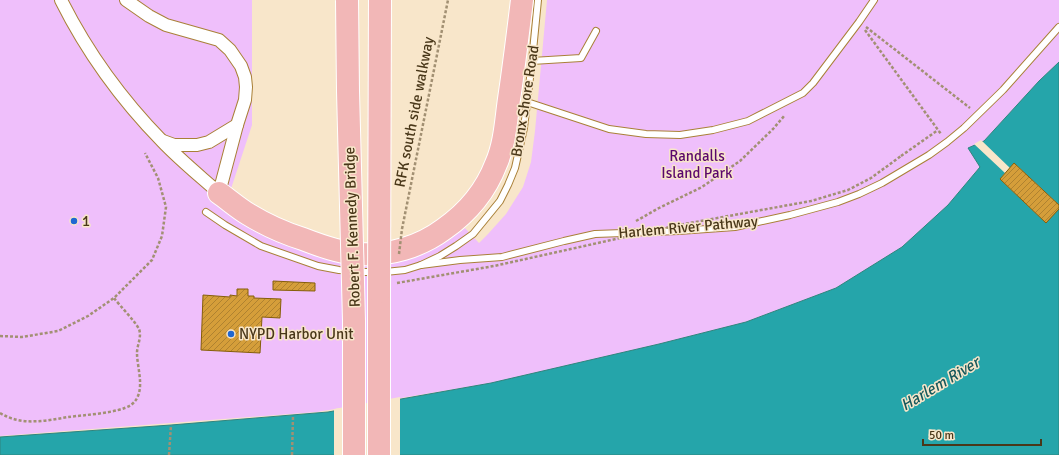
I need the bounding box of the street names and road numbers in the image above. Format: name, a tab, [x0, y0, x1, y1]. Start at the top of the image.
street label: RFK south side walkway	[391, 35, 437, 189]
street label: Bronx Shore Road	[507, 44, 543, 158]
street label: Robert F. Kennedy Bridge	[340, 147, 364, 307]
street label: Harlem River Pathway	[617, 212, 759, 242]

